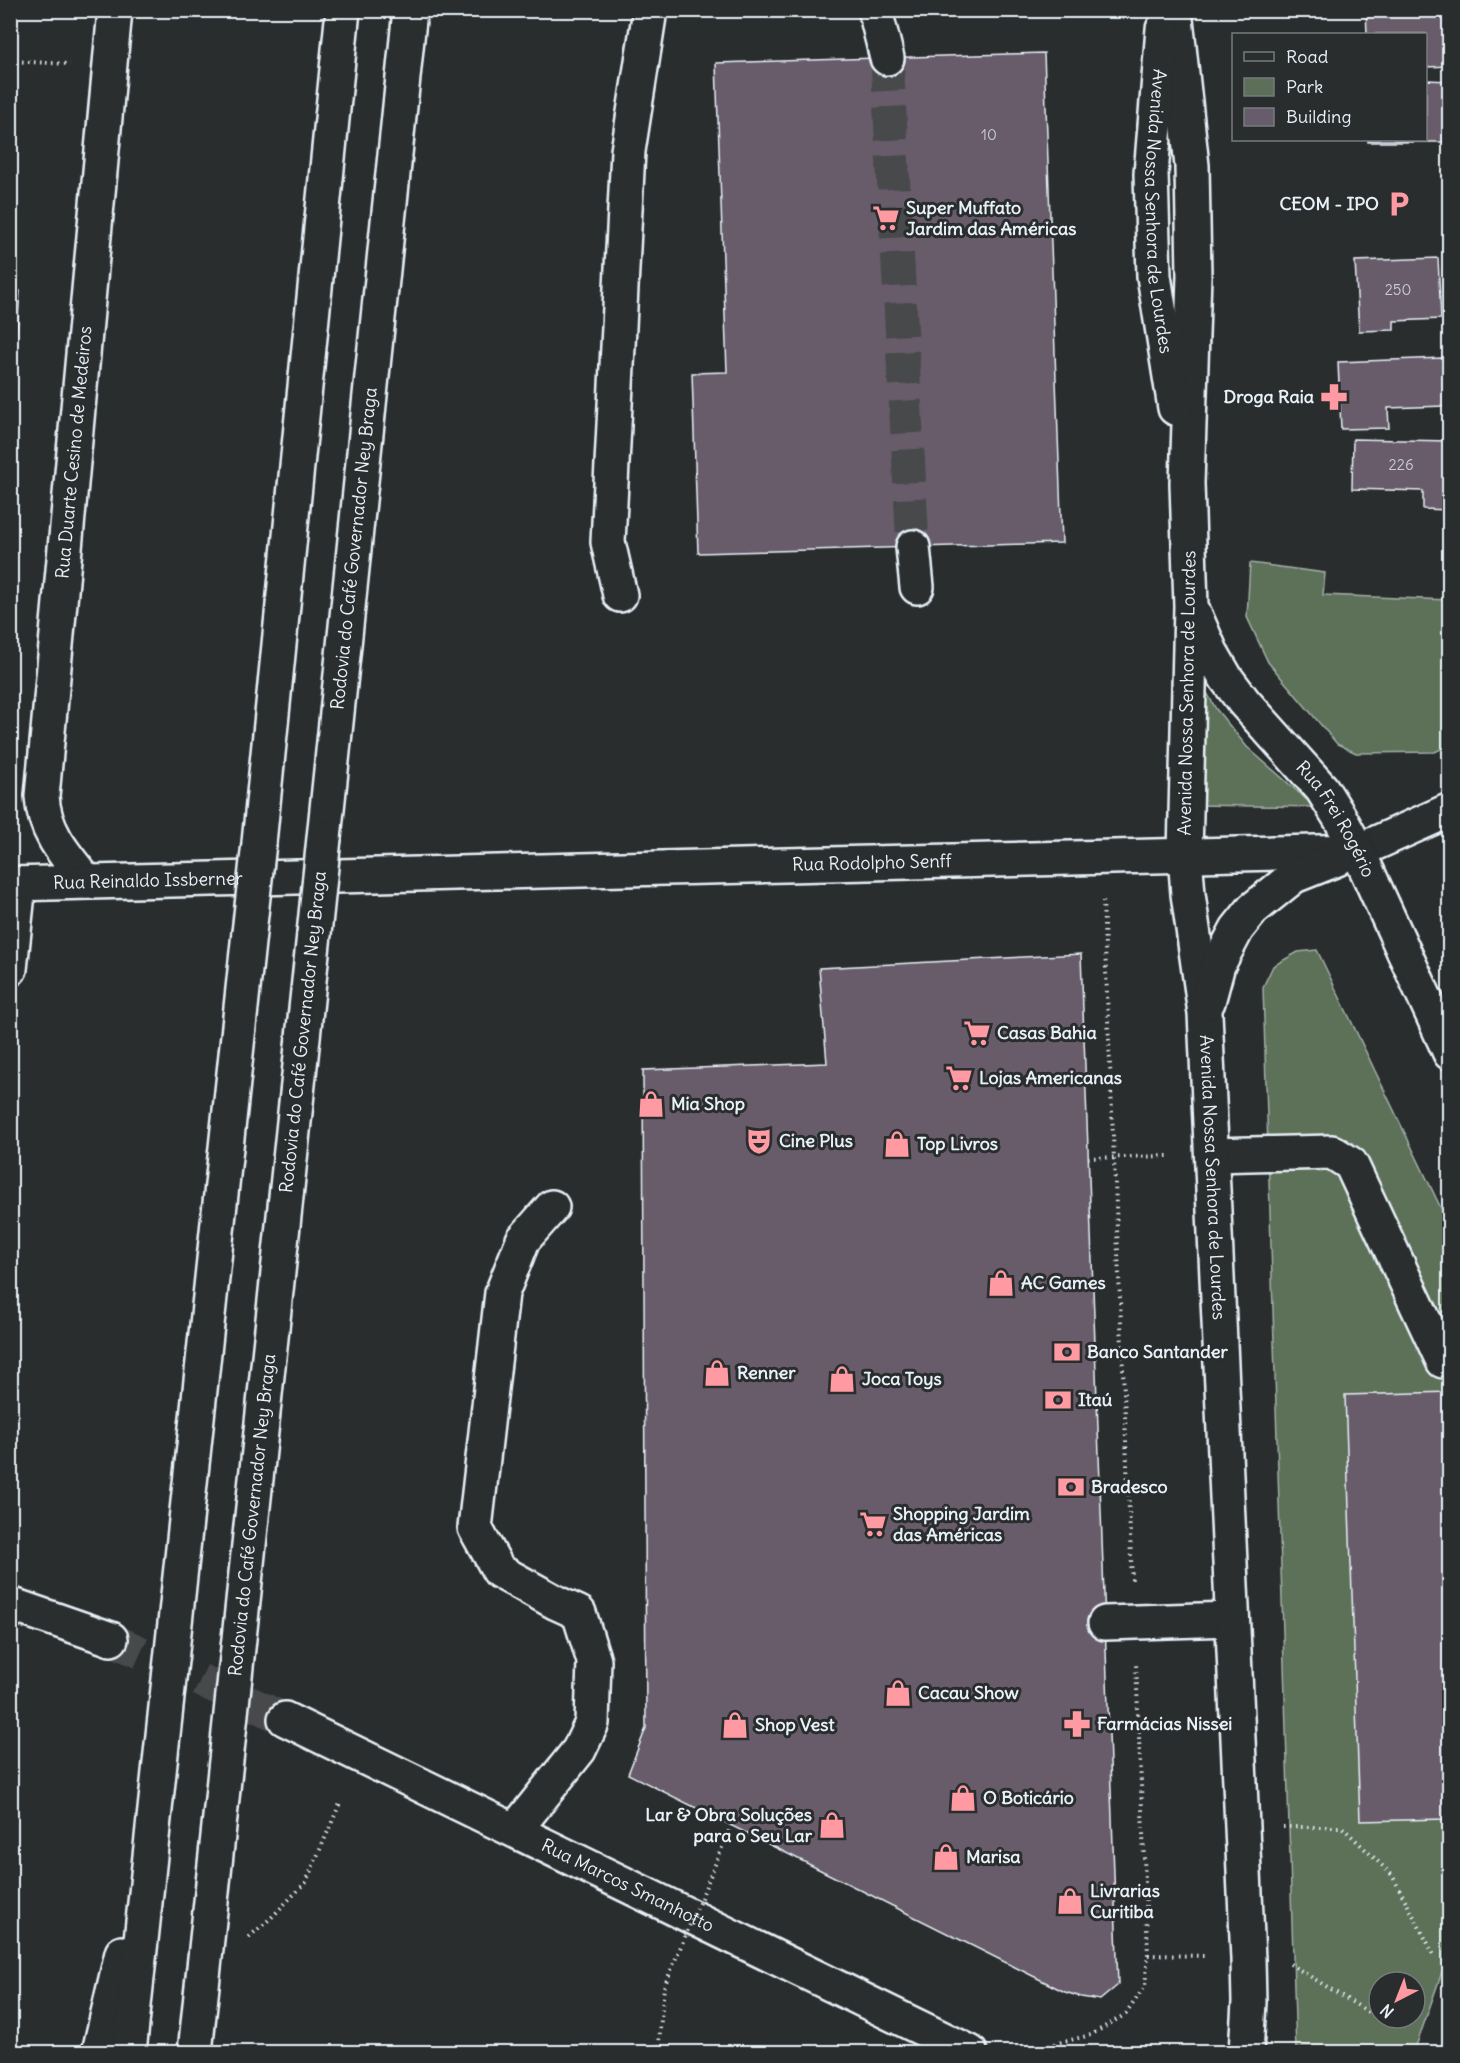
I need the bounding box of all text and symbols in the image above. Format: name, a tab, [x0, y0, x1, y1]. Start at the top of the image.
legend	[1232, 33, 1427, 141]
text: Road	[1286, 45, 1329, 68]
street label: Avenida Nossa Senhora de Lourdes	[1140, 68, 1178, 355]
text: Park	[1286, 75, 1323, 98]
text: Building	[1286, 105, 1351, 128]
house number: 10	[981, 125, 997, 144]
parking icon: CEOM - IPO	[1384, 189, 1414, 219]
place label: CEOM - IPO	[1280, 192, 1379, 215]
place label: Super Muffato Jardim das Américas	[906, 196, 1076, 240]
supermarket icon: Super Muffato Jardim das Américas	[871, 203, 901, 233]
house number: 250	[1385, 280, 1411, 299]
street label: Rua Duarte Cesino de Medeiros	[50, 325, 97, 580]
pharmacy icon: Droga Raia	[1319, 382, 1349, 412]
place label: Droga Raia	[1223, 385, 1314, 408]
street label: Rodovia do Café Governador Ney Braga	[325, 386, 382, 711]
house number: 226	[1388, 455, 1414, 474]
street label: Avenida Nossa Senhora de Lourdes	[1173, 550, 1200, 836]
street label: Rua Frei Rogério	[1291, 756, 1380, 881]
street label: Rua Rodolpho Senff	[792, 849, 953, 876]
street label: Rua Reinaldo Issberner	[53, 866, 244, 894]
street label: Rodovia do Café Governador Ney Braga	[274, 870, 331, 1194]
supermarket icon: Casas Bahia	[962, 1018, 992, 1048]
place label: Casas Bahia	[997, 1021, 1097, 1044]
street label: Avenida Nossa Senhora de Lourdes	[1195, 1034, 1231, 1320]
supermarket icon: Lojas Americanas	[944, 1063, 974, 1093]
place label: Lojas Americanas	[979, 1066, 1122, 1089]
shop icon: Mia Shop	[636, 1089, 666, 1119]
place label: Mia Shop	[671, 1092, 745, 1115]
theatre icon: Cine Plus	[744, 1126, 774, 1156]
place label: Cine Plus	[779, 1129, 853, 1152]
shop icon: Top Livros	[882, 1129, 912, 1159]
place label: Top Livros	[917, 1132, 998, 1155]
shop icon: AC Games	[986, 1268, 1016, 1298]
place label: AC Games	[1021, 1271, 1106, 1294]
bank icon: Banco Santander	[1052, 1337, 1082, 1367]
place label: Banco Santander	[1087, 1340, 1228, 1363]
street label: Rodovia do Café Governador Ney Braga	[223, 1353, 280, 1677]
shop icon: Renner	[702, 1358, 732, 1388]
place label: Renner	[737, 1361, 796, 1384]
shop icon: Joca Toys	[827, 1364, 857, 1394]
place label: Joca Toys	[862, 1367, 942, 1390]
bank icon: Itaú	[1043, 1385, 1073, 1415]
place label: Itaú	[1078, 1388, 1113, 1411]
bank icon: Bradesco	[1056, 1472, 1086, 1502]
place label: Bradesco	[1091, 1475, 1168, 1498]
place label: Shopping Jardim das Américas	[893, 1502, 1030, 1546]
supermarket icon: Shopping Jardim das Américas	[858, 1509, 888, 1539]
shop icon: Cacau Show	[883, 1678, 913, 1708]
place label: Cacau Show	[918, 1681, 1019, 1704]
pharmacy icon: Farmácias Nissei	[1062, 1709, 1092, 1739]
shop icon: Shop Vest	[720, 1710, 750, 1740]
place label: Farmácias Nissei	[1097, 1712, 1232, 1735]
place label: Shop Vest	[755, 1713, 835, 1736]
shop icon: O Boticário	[948, 1783, 978, 1813]
place label: O Boticário	[983, 1786, 1074, 1809]
place label: Lar & Obra Soluções para o Seu Lar	[645, 1803, 813, 1847]
shop icon: Lar & Obra Soluções para o Seu Lar	[817, 1810, 847, 1840]
street label: Rua Marcos Smanhotto	[538, 1833, 718, 1937]
shop icon: Marisa	[931, 1842, 961, 1872]
place label: Marisa	[966, 1845, 1021, 1868]
place label: Livrarias Curitiba	[1090, 1879, 1160, 1923]
shop icon: Livrarias Curitiba	[1055, 1886, 1085, 1916]
north arrow	[1367, 1970, 1427, 2030]
text: N	[1376, 2000, 1398, 2022]

